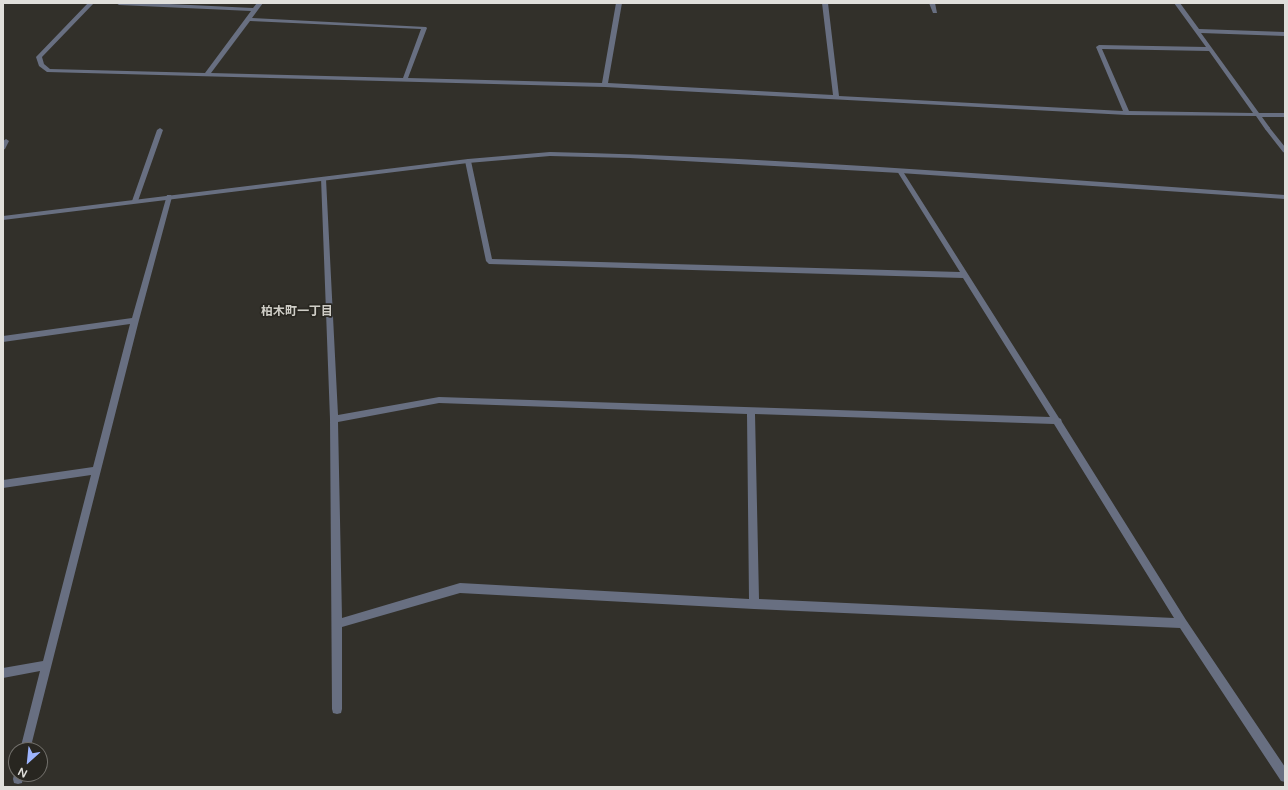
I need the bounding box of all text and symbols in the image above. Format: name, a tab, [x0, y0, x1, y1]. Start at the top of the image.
district label: 柏木町一丁目	[261, 305, 333, 319]
north arrow	[8, 742, 48, 782]
text: N	[16, 764, 30, 780]

